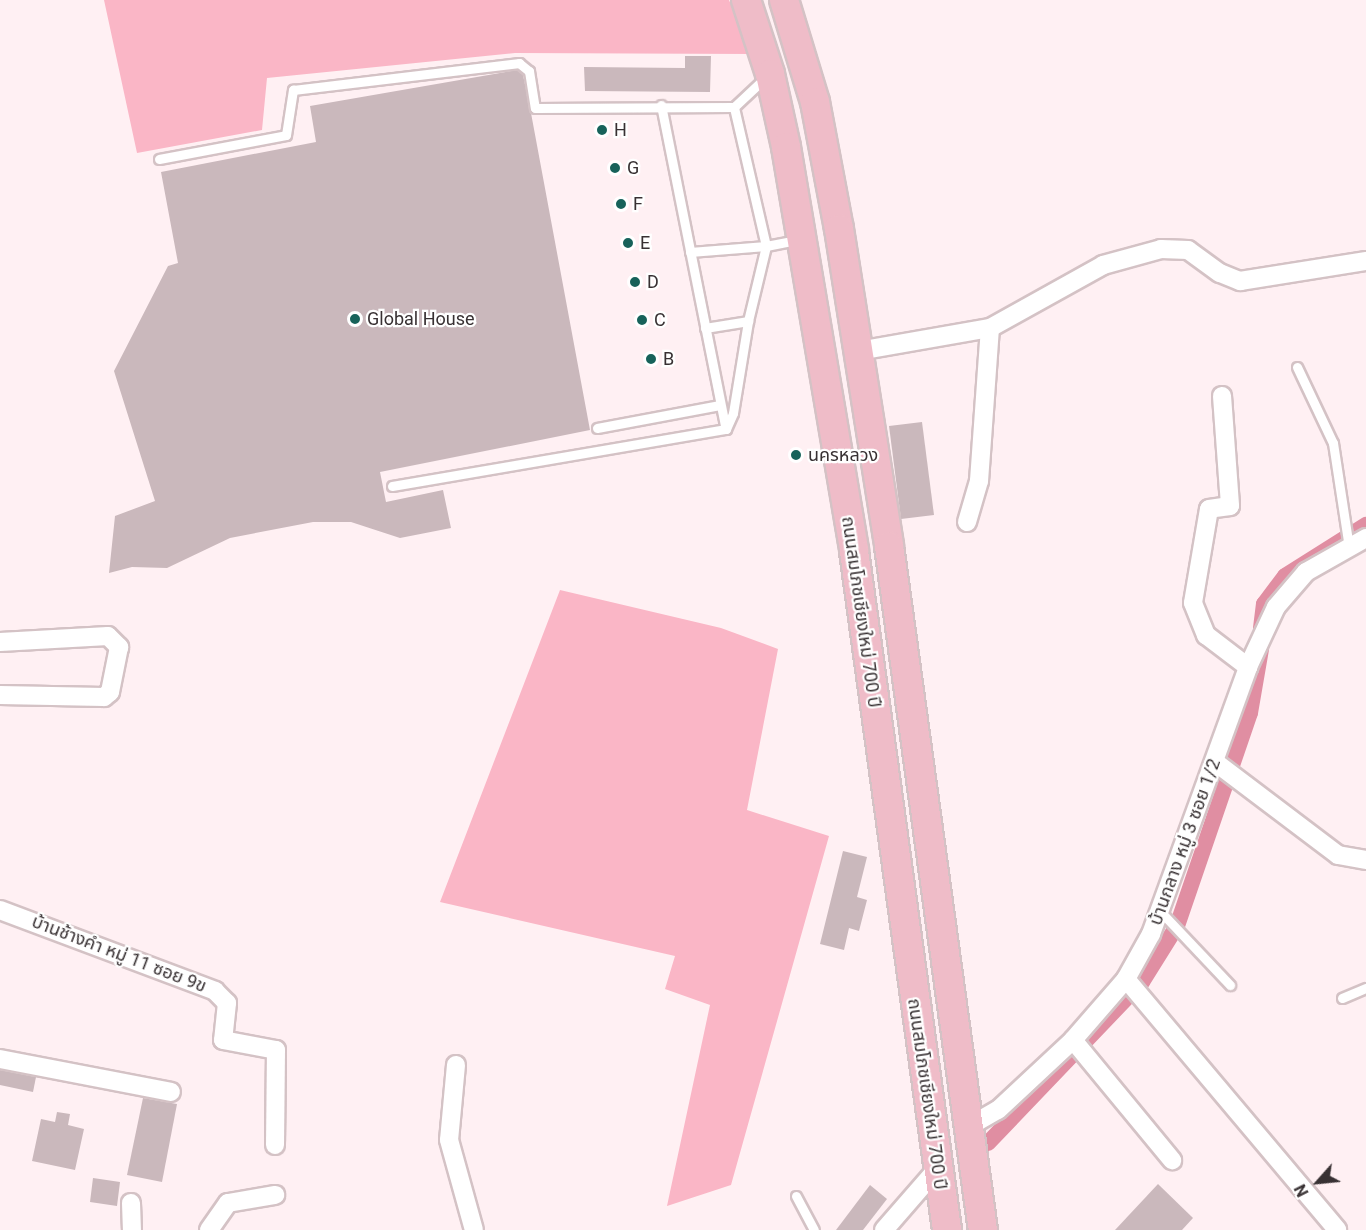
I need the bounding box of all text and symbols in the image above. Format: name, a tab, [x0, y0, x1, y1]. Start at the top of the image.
place label: H	[614, 119, 627, 141]
marker: H	[595, 123, 609, 137]
place label: G	[627, 157, 639, 179]
marker: G	[608, 161, 622, 175]
place label: F	[633, 193, 643, 215]
marker: F	[614, 197, 628, 211]
place label: E	[640, 232, 650, 254]
marker: E	[621, 236, 635, 250]
place label: D	[647, 271, 659, 293]
marker: D	[628, 275, 642, 289]
place label: Global House	[367, 308, 475, 330]
place label: C	[654, 309, 666, 331]
marker: Global House	[348, 312, 362, 326]
marker: C	[635, 313, 649, 327]
place label: B	[663, 348, 674, 370]
marker: B	[644, 352, 658, 366]
place label: นครหลวง	[808, 444, 878, 466]
marker: นครหลวง	[789, 448, 803, 462]
street label: ถนนสมโภชเชียงใหม่ 700 ปี	[837, 515, 885, 709]
street label: บ้านกลาง หมู่ 3 ซอย 1/2	[1145, 756, 1225, 928]
street label: บ้านช้างคำ หมู่ 11 ซอย 9ข	[29, 911, 209, 997]
street label: ถนนสมโภชเชียงใหม่ 700 ปี	[903, 997, 951, 1191]
north arrow	[1288, 1152, 1348, 1212]
text: N	[1290, 1181, 1313, 1200]

